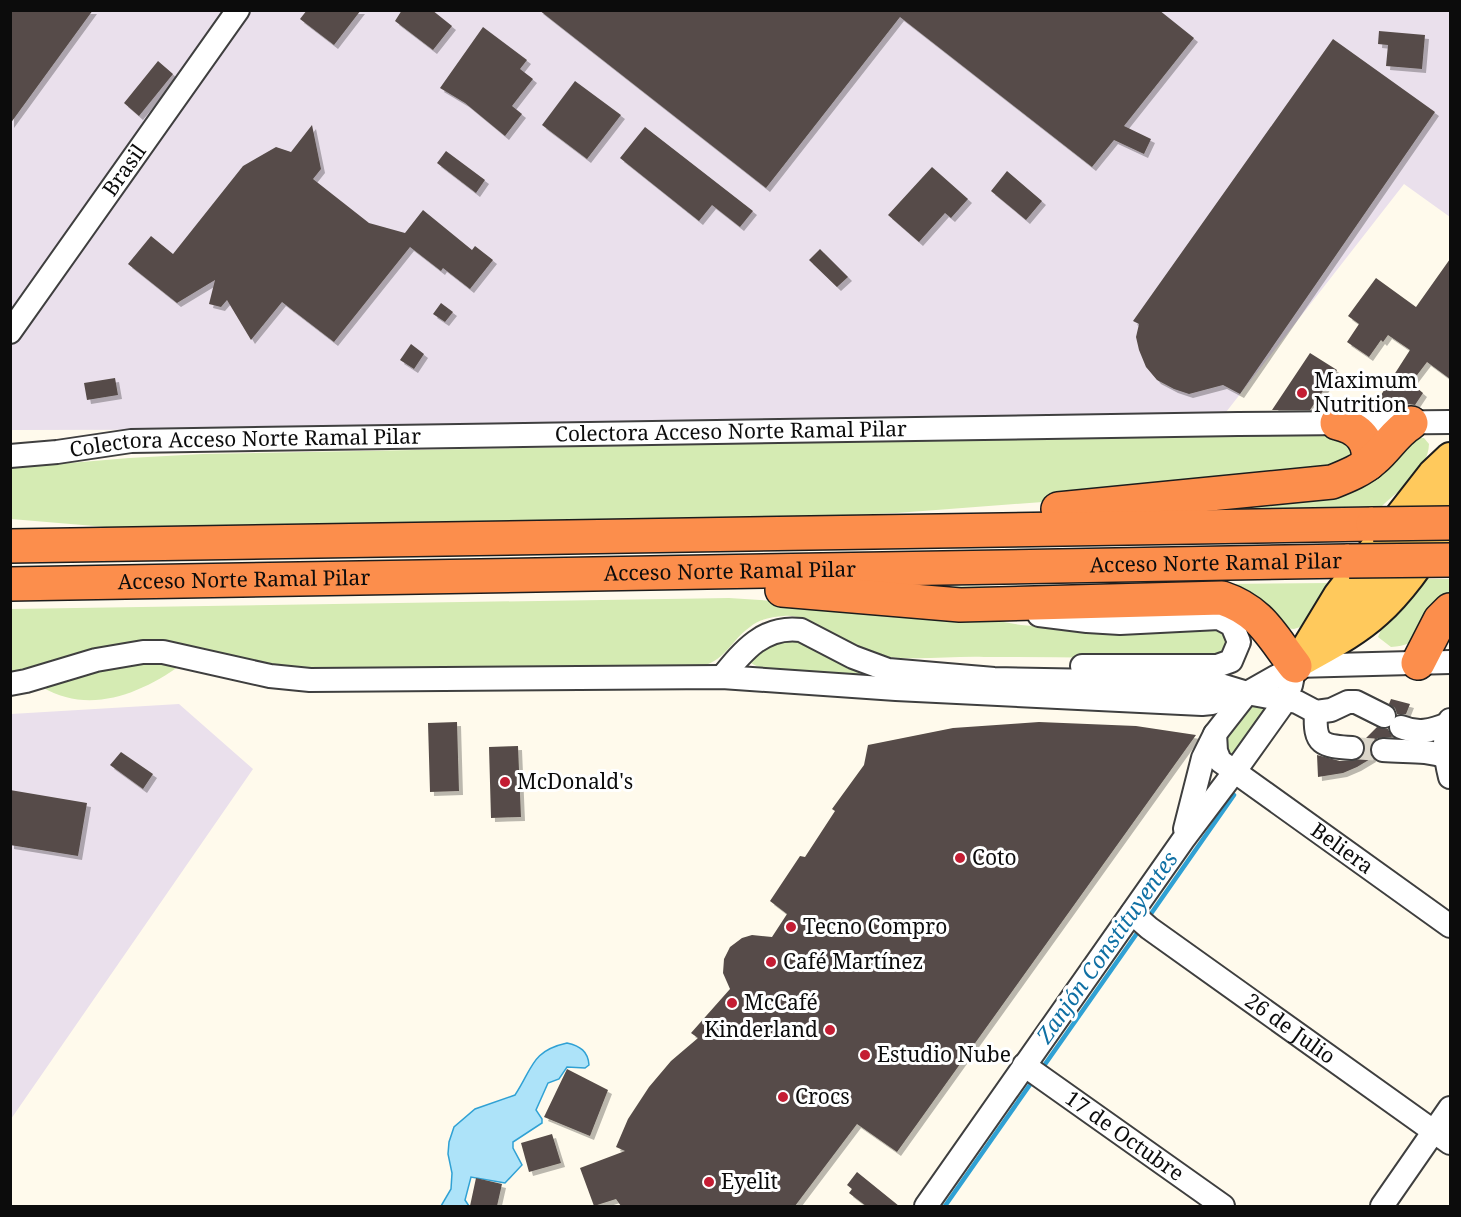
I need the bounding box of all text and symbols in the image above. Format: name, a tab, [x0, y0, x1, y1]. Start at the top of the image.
street label: Brasil	[95, 138, 152, 201]
place label: Maximum Nutrition	[1314, 366, 1418, 418]
marker: Maximum Nutrition	[1295, 386, 1309, 400]
street label: Colectora Acceso Norte Ramal Pilar	[555, 414, 907, 447]
street label: Colectora Acceso Norte Ramal Pilar	[67, 422, 421, 463]
street label: Acceso Norte Ramal Pilar	[1089, 546, 1342, 578]
street label: Acceso Norte Ramal Pilar	[603, 554, 856, 587]
street label: Acceso Norte Ramal Pilar	[117, 563, 371, 595]
place label: McDonald's	[517, 767, 633, 795]
marker: McDonald's	[498, 775, 512, 789]
street label: Beliera	[1306, 816, 1380, 880]
place label: Coto	[972, 843, 1017, 871]
water label: Zanjón Constituyentes	[1028, 845, 1184, 1049]
marker: Coto	[953, 851, 967, 865]
place label: Tecno Compro	[803, 912, 947, 940]
marker: Tecno Compro	[784, 920, 798, 934]
place label: Café Martínez	[783, 947, 923, 975]
marker: Café Martínez	[764, 955, 778, 969]
street label: 26 de Julio	[1240, 986, 1341, 1070]
place label: McCafé	[744, 988, 818, 1016]
marker: McCafé	[725, 996, 739, 1010]
place label: Kinderland	[704, 1015, 818, 1043]
marker: Kinderland	[823, 1023, 837, 1037]
place label: Estudio Nube	[877, 1040, 1011, 1068]
marker: Estudio Nube	[858, 1048, 872, 1062]
place label: Crocs	[795, 1082, 850, 1110]
street label: 17 de Octubre	[1060, 1084, 1190, 1187]
marker: Crocs	[776, 1090, 790, 1104]
place label: Eyelit	[721, 1167, 778, 1195]
marker: Eyelit	[702, 1175, 716, 1189]

